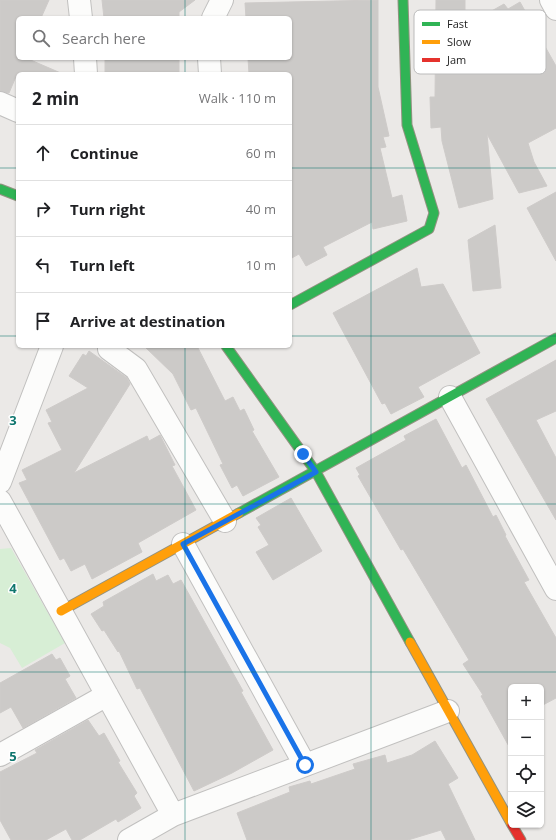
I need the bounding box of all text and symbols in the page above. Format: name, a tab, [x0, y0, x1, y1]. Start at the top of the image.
legend	[414, 10, 546, 74]
search box	[16, 16, 292, 60]
text: Fast	[447, 16, 468, 31]
icon: search	[30, 27, 52, 49]
text: Search here	[62, 28, 146, 48]
text: Slow	[447, 34, 471, 49]
text: Jam	[446, 52, 466, 67]
text: 2 min	[32, 87, 79, 110]
text: Walk · 110 m	[199, 89, 276, 107]
icon: ahead	[32, 142, 54, 164]
text: Continue	[70, 143, 138, 163]
text: 60 m	[246, 144, 276, 162]
icon: right	[32, 198, 54, 220]
text: Turn right	[70, 199, 145, 219]
text: 40 m	[246, 200, 276, 218]
icon: left	[32, 254, 54, 276]
text: Turn left	[70, 255, 135, 275]
text: 10 m	[246, 256, 276, 274]
icon: arrive	[32, 310, 54, 332]
text: Arrive at destination	[70, 311, 225, 331]
text: 3	[9, 411, 17, 429]
route end	[294, 445, 312, 463]
text: 4	[9, 579, 17, 597]
map controls	[508, 684, 544, 828]
button: +	[508, 684, 544, 720]
button: −	[508, 720, 544, 756]
text: 5	[9, 747, 17, 765]
route start	[296, 756, 314, 774]
button: locate	[508, 756, 544, 792]
button: layers	[508, 792, 544, 828]

